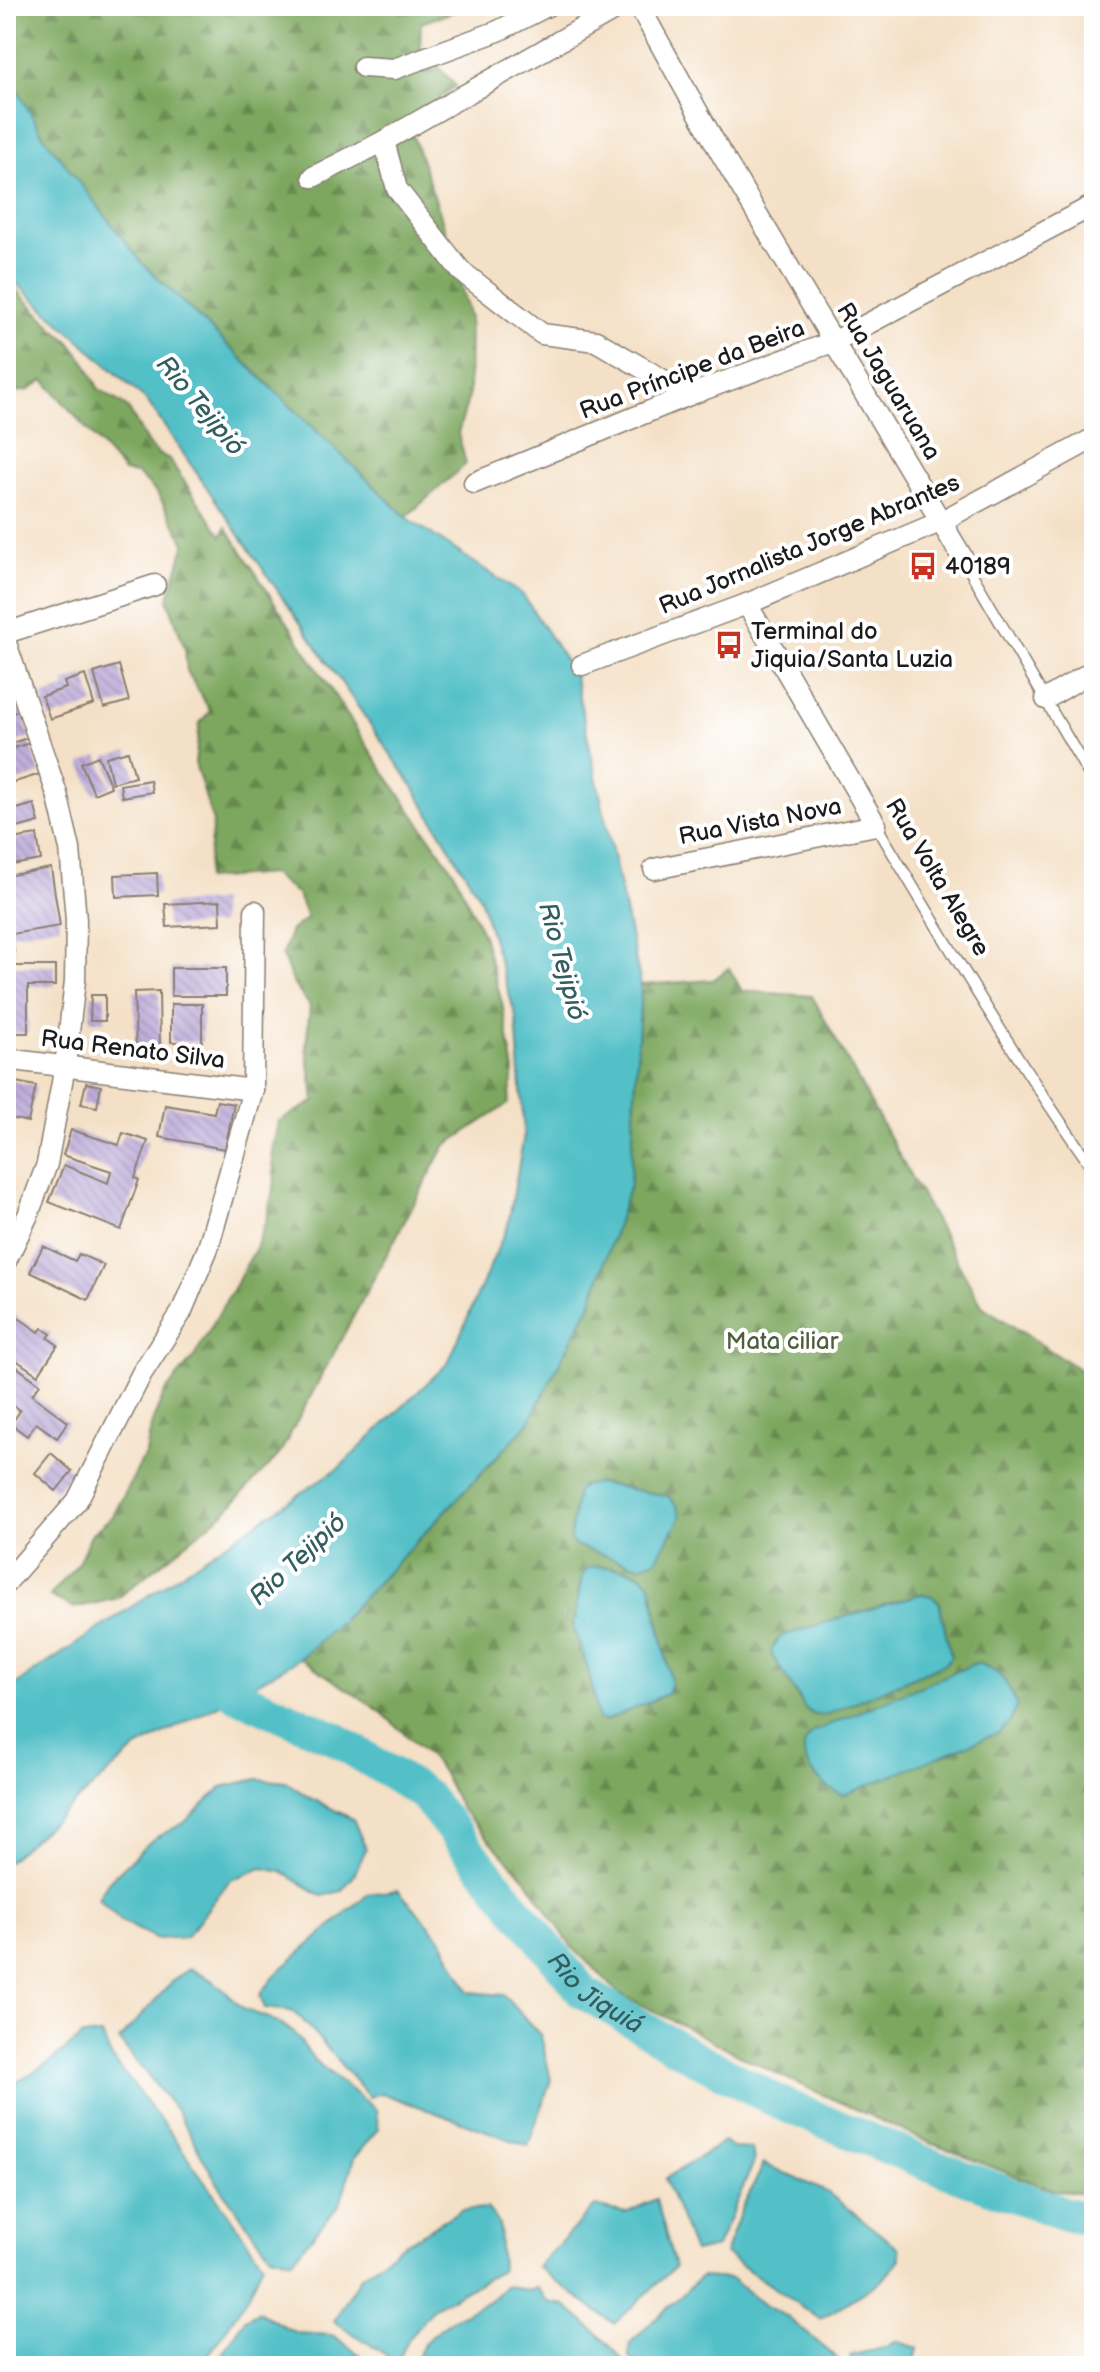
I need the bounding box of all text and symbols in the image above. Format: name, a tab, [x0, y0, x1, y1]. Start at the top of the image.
street label: Rua Jaguaruana	[830, 297, 947, 465]
street label: Rua Príncipe da Beira	[576, 313, 809, 426]
water label: Rio Tejipió	[149, 350, 251, 462]
street label: Rua Jornalista Jorge Abrantes	[655, 468, 964, 621]
bus stop icon: 40189	[908, 551, 938, 581]
place label: 40189	[945, 552, 1011, 581]
place label: Terminal do Jiquia/Santa Luzia	[751, 617, 953, 674]
bus stop icon: Terminal do Jiquia/Santa Luzia	[714, 630, 744, 660]
street label: Rua Vista Nova	[676, 791, 844, 851]
street label: Rua Volta Alegre	[879, 793, 996, 961]
water label: Rio Tejipió	[531, 899, 592, 1024]
street label: Rua Renato Silva	[39, 1024, 227, 1075]
park label: Mata ciliar	[726, 1327, 839, 1356]
water label: Rio Tejipió	[243, 1508, 353, 1613]
water label: Rio Jiquiá	[540, 1946, 648, 2041]

